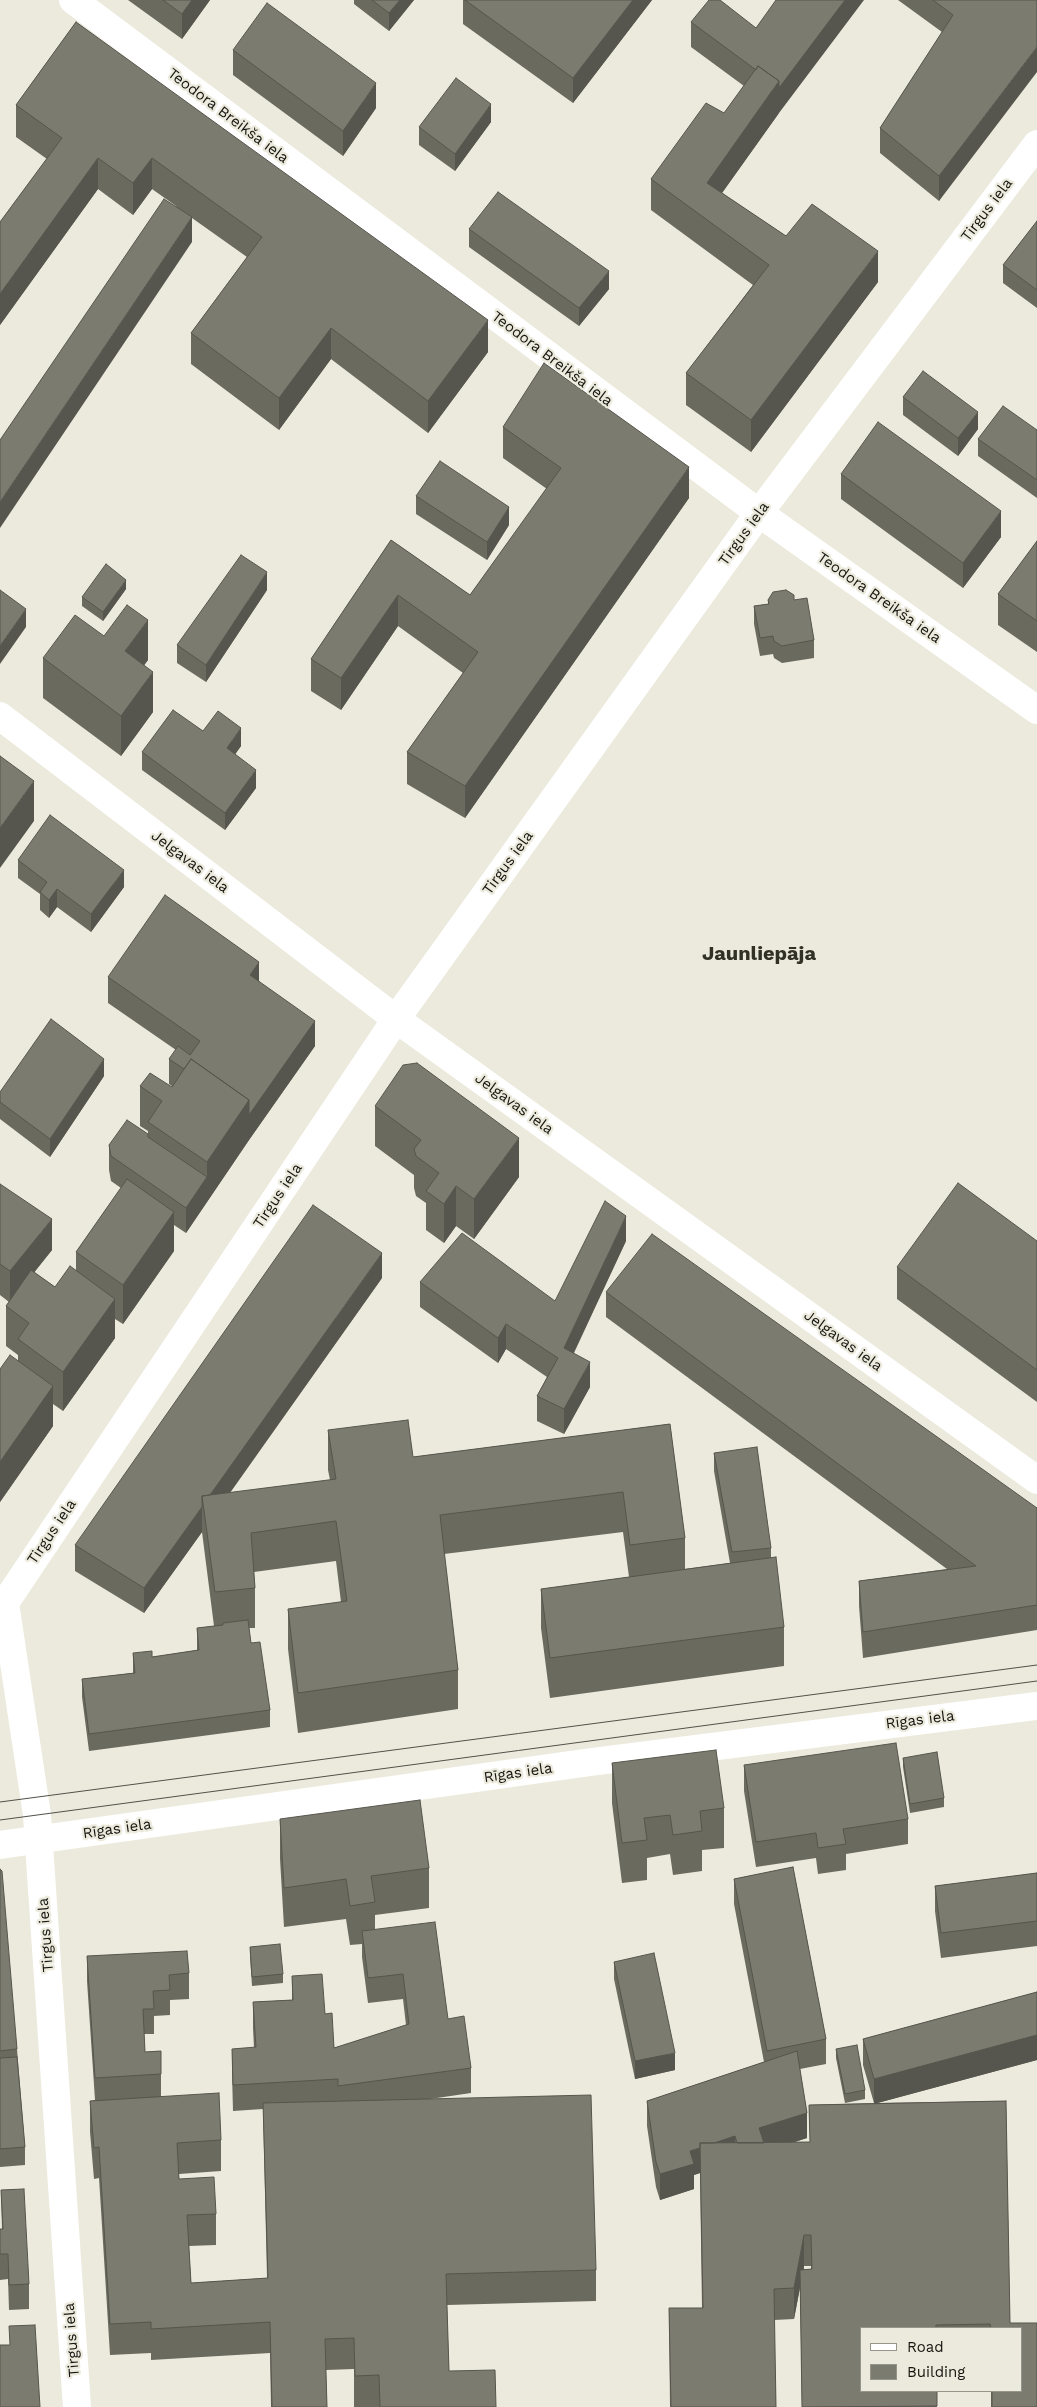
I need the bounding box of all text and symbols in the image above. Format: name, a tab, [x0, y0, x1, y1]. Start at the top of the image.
street label: Teodora Breikša iela	[164, 65, 292, 167]
street label: Tirgus iela	[957, 175, 1017, 245]
street label: Teodora Breikša iela	[488, 308, 616, 410]
street label: Tirgus iela	[715, 499, 773, 569]
street label: Teodora Breikša iela	[814, 549, 944, 647]
street label: Jelgavas iela	[148, 827, 232, 897]
street label: Tirgus iela	[479, 828, 537, 898]
district label: Jaunliepāja	[702, 942, 816, 966]
street label: Jelgavas iela	[471, 1069, 557, 1139]
street label: Tirgus iela	[250, 1160, 306, 1232]
street label: Jelgavas iela	[800, 1306, 886, 1376]
street label: Tirgus iela	[24, 1496, 80, 1568]
street label: Rīgas iela	[885, 1707, 955, 1733]
street label: Rīgas iela	[483, 1759, 553, 1787]
street label: Rīgas iela	[82, 1815, 152, 1843]
street label: Tirgus iela	[34, 1897, 58, 1973]
street label: Tirgus iela	[60, 2302, 84, 2378]
legend	[860, 2327, 1022, 2392]
text: Road	[907, 2338, 944, 2356]
text: Building	[907, 2363, 965, 2381]

